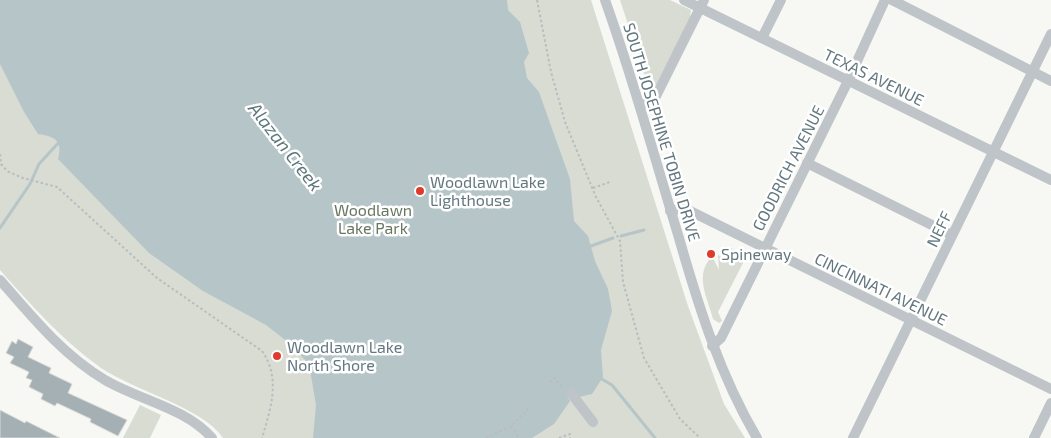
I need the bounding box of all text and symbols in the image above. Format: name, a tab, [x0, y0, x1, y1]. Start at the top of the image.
street label: SOUTH JOSEPHINE TOBIN DRIVE	[620, 20, 705, 243]
street label: TEXAS AVENUE	[821, 44, 927, 109]
water label: Alazan Creek	[244, 97, 327, 195]
street label: GOODRICH AVENUE	[748, 102, 827, 234]
place label: Woodlawn Lake Lighthouse	[430, 172, 545, 209]
marker: Woodlawn Lake Lighthouse	[414, 185, 426, 197]
park label: Woodlawn Lake Park	[334, 200, 412, 237]
street label: NEFF	[922, 207, 955, 250]
place label: Spineway	[721, 244, 792, 263]
marker: Spineway	[705, 248, 717, 260]
street label: CINCINNATI AVENUE	[812, 248, 951, 329]
place label: Woodlawn Lake North Shore	[287, 337, 402, 374]
marker: Woodlawn Lake North Shore	[271, 350, 283, 362]

